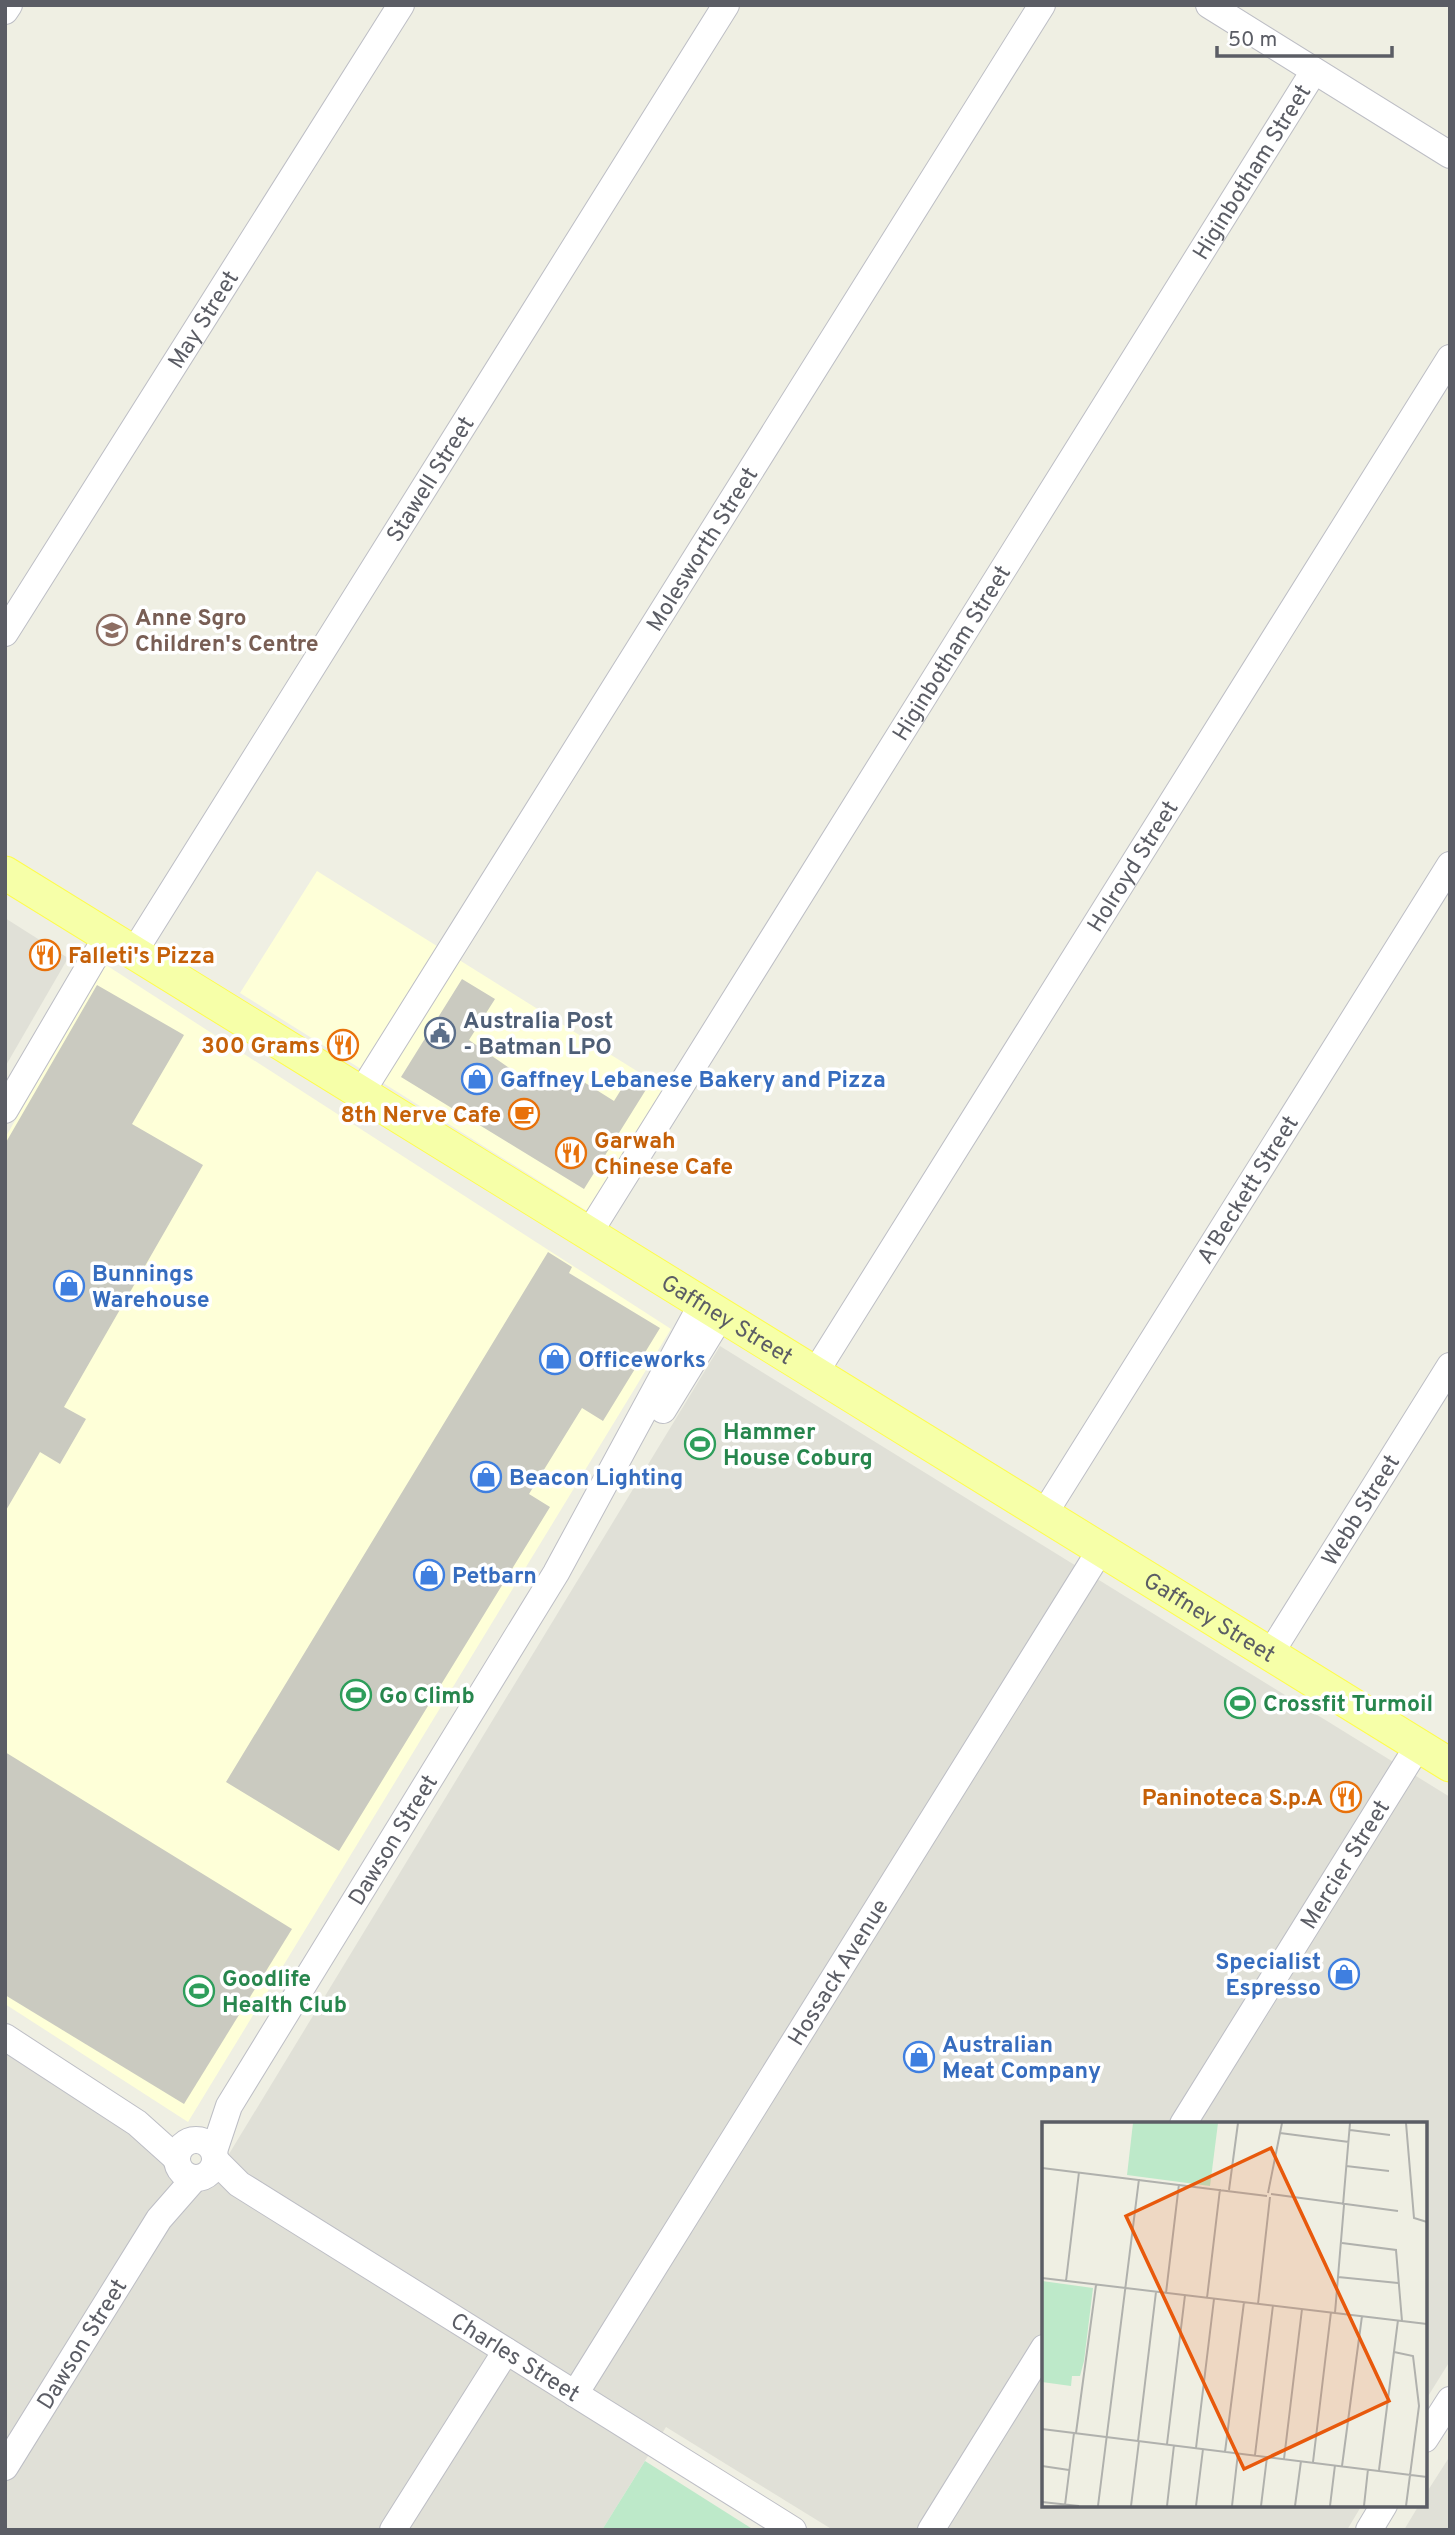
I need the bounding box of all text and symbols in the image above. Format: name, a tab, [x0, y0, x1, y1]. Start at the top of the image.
scale bar	[1217, 14, 1392, 58]
text: 50 m	[1228, 27, 1277, 54]
street label: Higinbotham Street	[1188, 80, 1319, 266]
street label: May Street	[163, 266, 247, 375]
street label: Stawell Street	[382, 412, 482, 549]
street label: Molesworth Street	[641, 463, 766, 638]
street label: Higinbotham Street	[888, 561, 1019, 747]
place label: Anne Sgro Children's Centre	[135, 605, 319, 660]
school or university icon: Anne Sgro Children's Centre	[95, 613, 129, 647]
street label: Holroyd Street	[1082, 796, 1186, 939]
restaurant icon: Falleti's Pizza	[28, 938, 62, 972]
place label: Falleti's Pizza	[68, 943, 215, 972]
place label: Australia Post - Batman LPO	[463, 1008, 613, 1063]
public building icon: Australia Post - Batman LPO	[423, 1016, 457, 1050]
restaurant icon: 300 Grams	[326, 1028, 360, 1062]
place label: 300 Grams	[201, 1033, 320, 1062]
shop icon: Gaffney Lebanese Bakery and Pizza	[460, 1062, 494, 1096]
place label: Gaffney Lebanese Bakery and Pizza	[500, 1067, 886, 1096]
cafe icon: 8th Nerve Cafe	[507, 1097, 541, 1131]
place label: 8th Nerve Cafe	[341, 1102, 501, 1131]
street label: A'Beckett Street	[1192, 1111, 1307, 1270]
place label: Garwah Chinese Cafe	[594, 1128, 733, 1183]
restaurant icon: Garwah Chinese Cafe	[554, 1136, 588, 1170]
place label: Bunnings Warehouse	[92, 1261, 210, 1316]
shop icon: Bunnings Warehouse	[52, 1269, 86, 1303]
street label: Gaffney Street	[655, 1269, 797, 1373]
shop icon: Officeworks	[538, 1342, 572, 1376]
place label: Officeworks	[578, 1347, 706, 1376]
place label: Hammer House Coburg	[723, 1419, 873, 1474]
sports icon: Hammer House Coburg	[683, 1427, 717, 1461]
street label: Webb Street	[1317, 1450, 1408, 1572]
shop icon: Beacon Lighting	[469, 1460, 503, 1494]
place label: Beacon Lighting	[509, 1465, 683, 1494]
shop icon: Petbarn	[412, 1558, 446, 1592]
place label: Petbarn	[452, 1563, 537, 1592]
street label: Gaffney Street	[1137, 1567, 1280, 1671]
sports icon: Go Climb	[339, 1678, 373, 1712]
place label: Go Climb	[379, 1683, 475, 1712]
sports icon: Crossfit Turmoil	[1223, 1686, 1257, 1720]
place label: Crossfit Turmoil	[1263, 1691, 1433, 1720]
street label: Dawson Street	[343, 1770, 446, 1912]
restaurant icon: Paninoteca S.p.A	[1329, 1780, 1363, 1814]
place label: Paninoteca S.p.A	[1142, 1785, 1323, 1814]
street label: Mercier Street	[1296, 1795, 1398, 1936]
street label: Hossack Avenue	[783, 1895, 896, 2052]
place label: Specialist Espresso	[1215, 1949, 1321, 2004]
shop icon: Specialist Espresso	[1327, 1957, 1361, 1991]
place label: Goodlife Health Club	[222, 1966, 347, 2021]
sports icon: Goodlife Health Club	[182, 1974, 216, 2008]
place label: Australian Meat Company	[942, 2032, 1101, 2087]
shop icon: Australian Meat Company	[902, 2040, 936, 2074]
inset map	[1042, 2122, 1427, 2507]
street label: Dawson Street	[32, 2274, 135, 2416]
street label: Charles Street	[444, 2308, 584, 2410]

